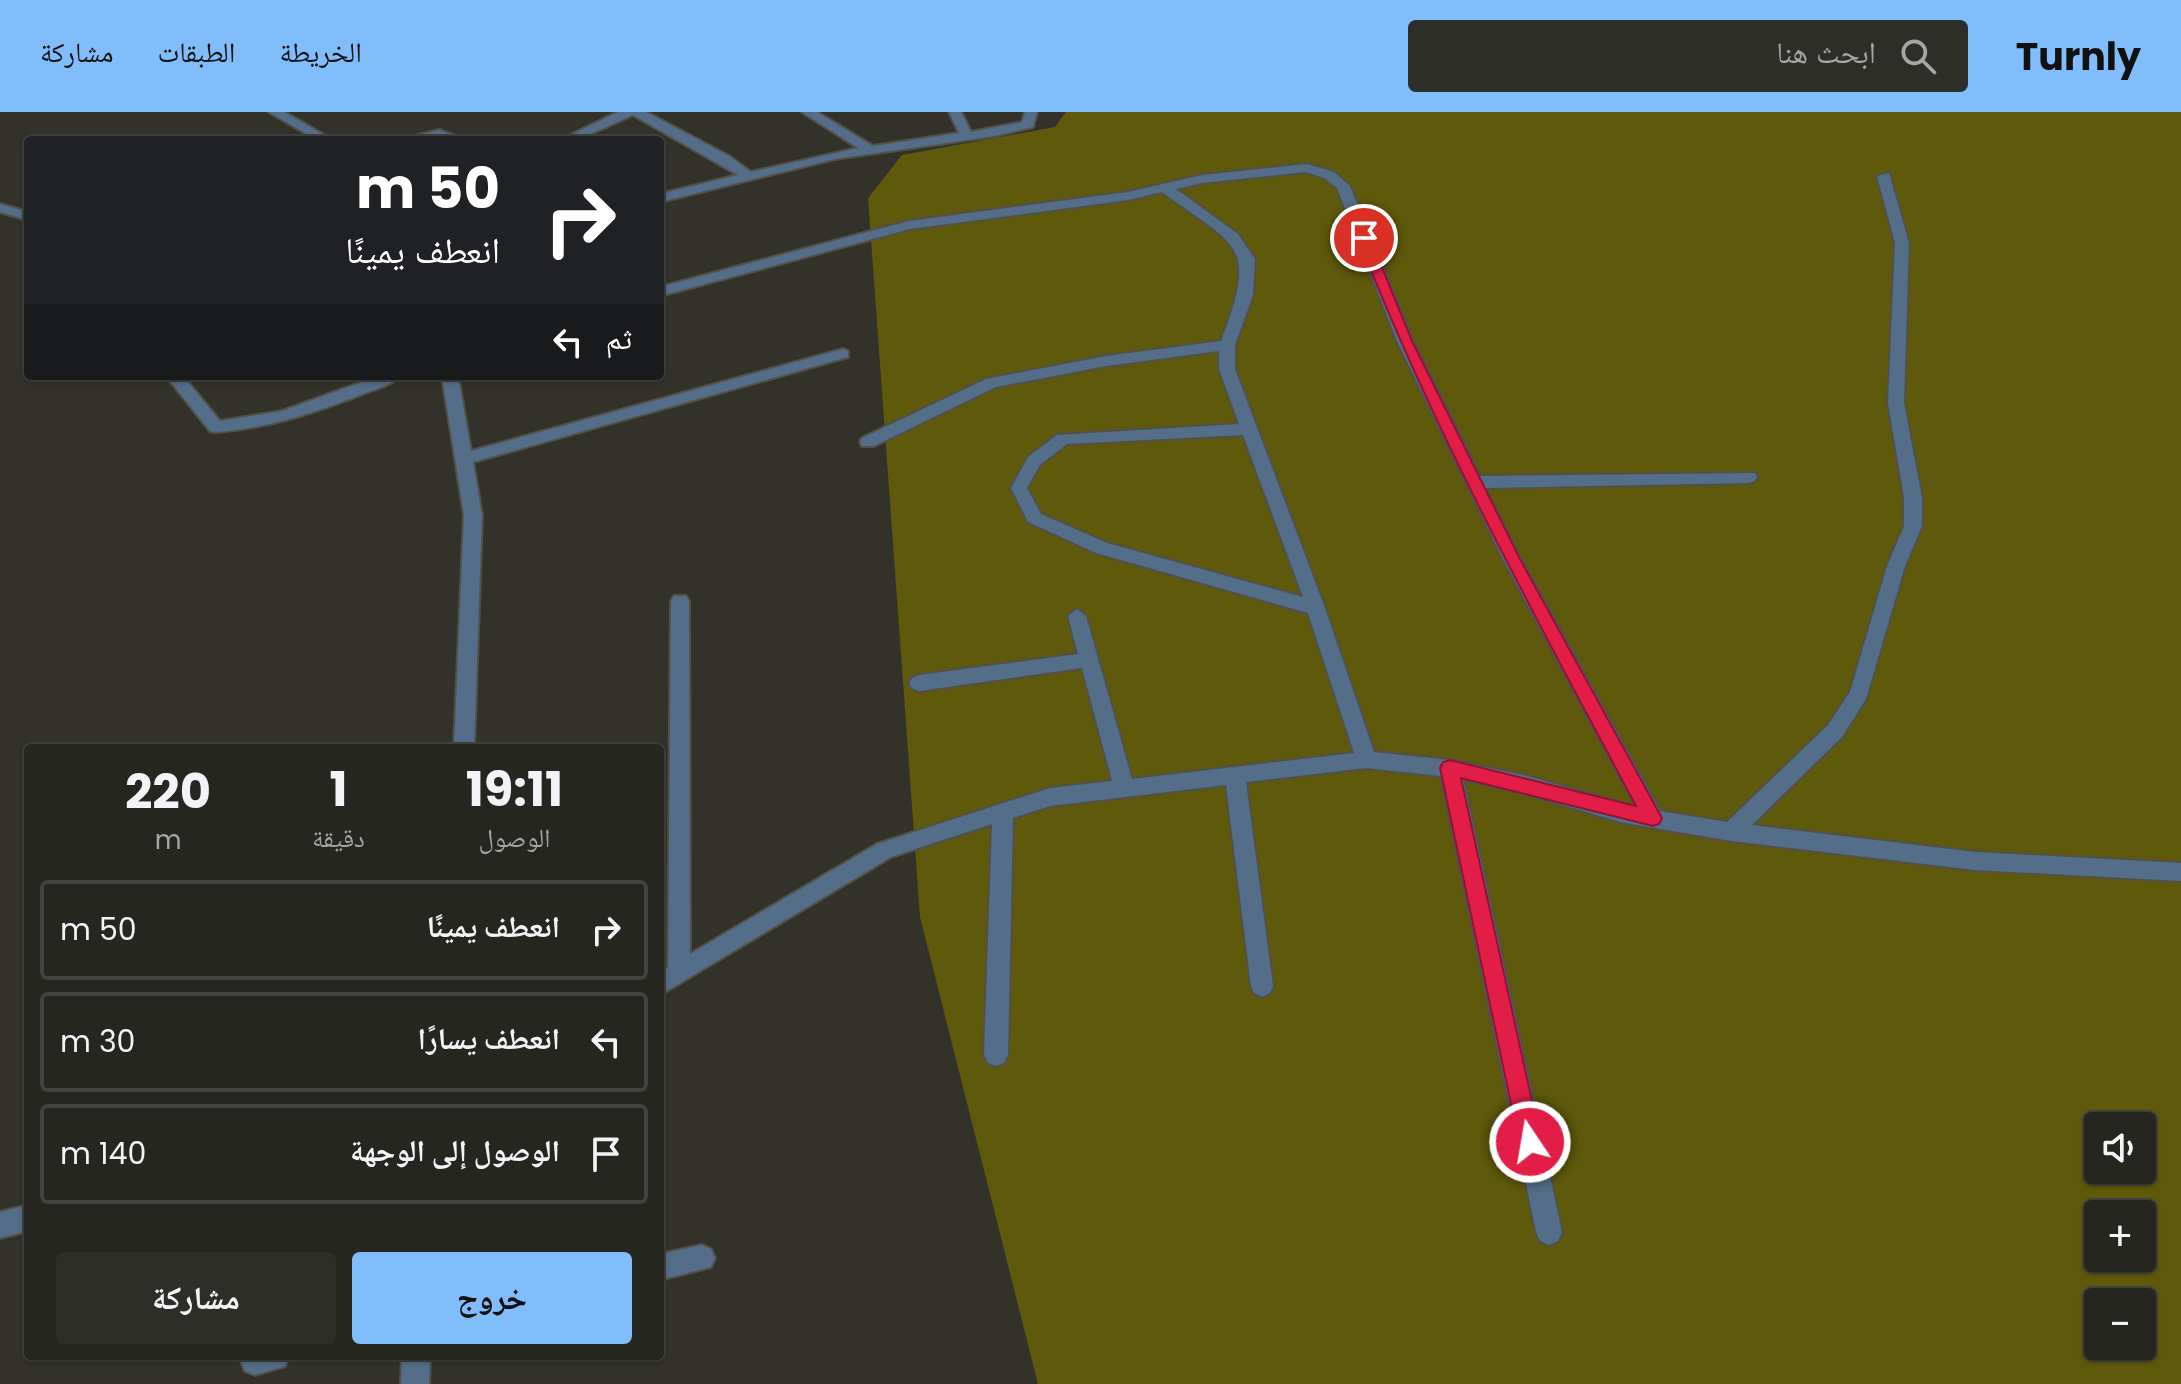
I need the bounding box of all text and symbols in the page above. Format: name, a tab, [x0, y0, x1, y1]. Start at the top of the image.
search box	[1408, 20, 1968, 92]
text: Turnly	[2016, 30, 2141, 83]
text: ابحث هنا	[1776, 31, 1876, 74]
text: مشاركة	[40, 33, 114, 72]
text: الطبقات	[158, 33, 235, 72]
text: الخريطة	[279, 33, 362, 72]
icon: search	[1896, 34, 1940, 78]
text: 50 m	[356, 149, 500, 228]
icon: right	[528, 168, 632, 272]
pin	[1330, 204, 1398, 272]
icon: arrive	[1342, 216, 1386, 260]
text: انعطف يمينًا	[345, 225, 500, 276]
text: ثم	[606, 317, 632, 360]
icon: left	[546, 320, 590, 364]
text: 1	[329, 756, 347, 823]
text: 19:11	[466, 756, 563, 823]
text: 220	[125, 758, 211, 825]
text: دقيقة	[312, 820, 365, 856]
text: الوصول	[478, 820, 550, 856]
text: m	[155, 822, 181, 858]
text: انعطف يمينًا	[426, 905, 560, 948]
text: 50 m	[60, 908, 137, 951]
icon: right	[584, 908, 628, 952]
text: انعطف يسارًا	[418, 1017, 560, 1060]
text: 30 m	[60, 1020, 135, 1063]
icon: left	[584, 1020, 628, 1064]
position arrow	[1488, 1100, 1572, 1184]
map controls	[2084, 1112, 2156, 1360]
button: sound	[2084, 1112, 2156, 1184]
text: الوصول إلى الوجهة	[350, 1129, 560, 1172]
text: 140 m	[60, 1132, 146, 1175]
icon: arrive	[584, 1132, 628, 1176]
button: +	[2084, 1200, 2156, 1272]
button: مشاركة	[56, 1252, 336, 1344]
button: خروج	[352, 1252, 632, 1344]
button: −	[2084, 1288, 2156, 1360]

